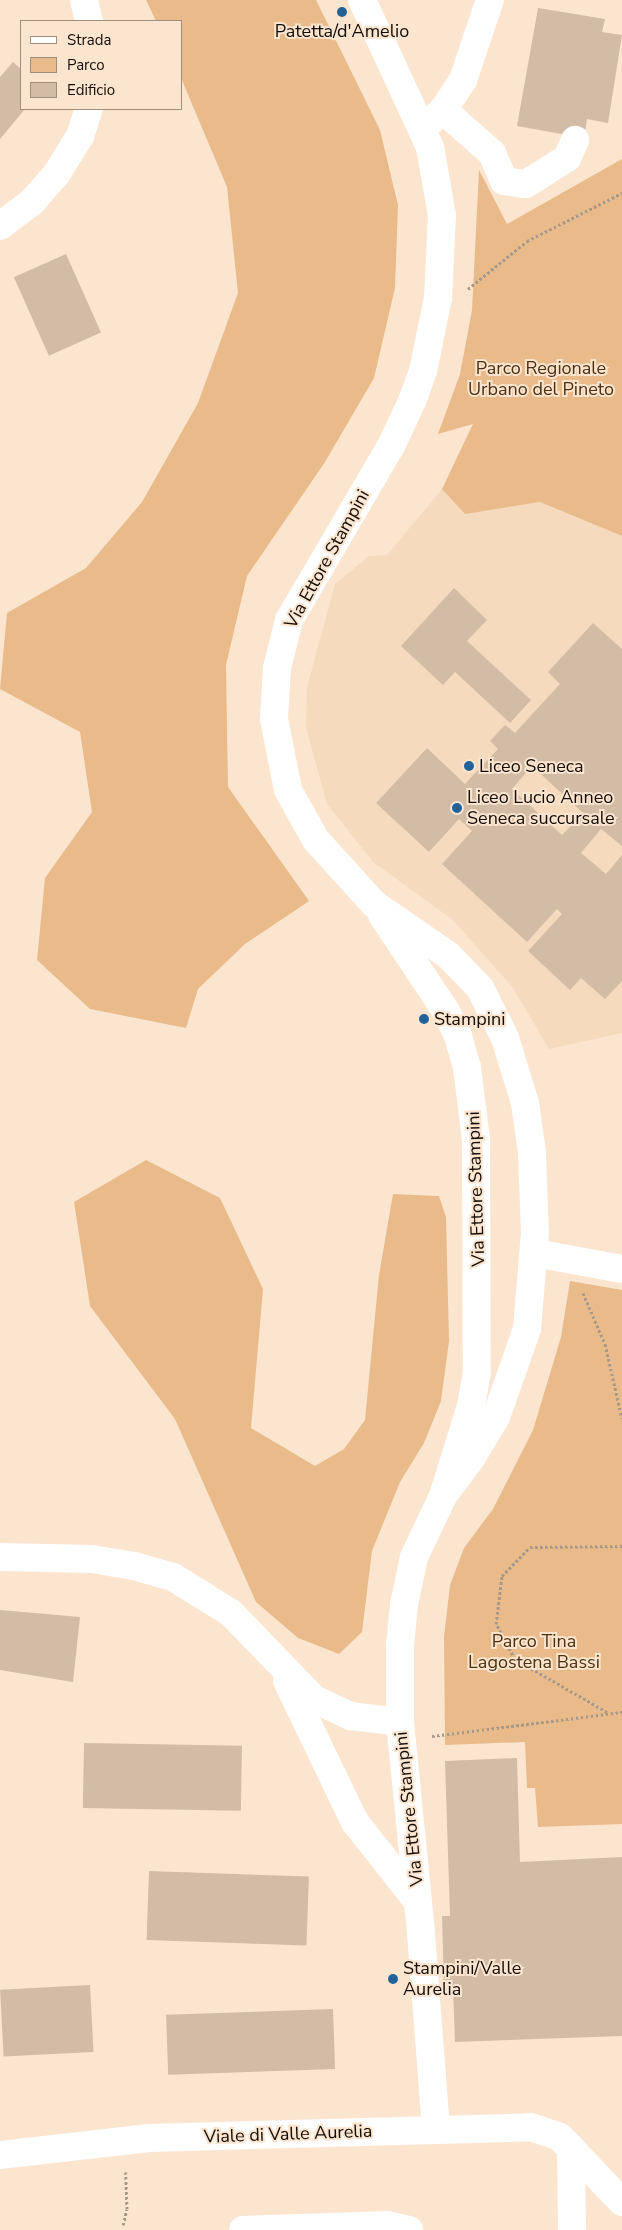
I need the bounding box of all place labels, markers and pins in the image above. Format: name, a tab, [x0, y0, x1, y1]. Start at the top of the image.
marker: Patetta/d'Amelio	[336, 6, 348, 18]
place label: Patetta/d'Amelio	[275, 20, 409, 42]
place label: Liceo Seneca	[479, 755, 584, 777]
marker: Liceo Seneca	[463, 760, 475, 772]
place label: Liceo Lucio Anneo Seneca succursale	[467, 787, 615, 830]
marker: Liceo Lucio Anneo Seneca succursale	[451, 802, 463, 814]
place label: Stampini	[434, 1008, 505, 1030]
marker: Stampini	[418, 1013, 430, 1025]
place label: Stampini/Valle Aurelia	[403, 1958, 521, 2000]
marker: Stampini/Valle Aurelia	[387, 1973, 399, 1985]

